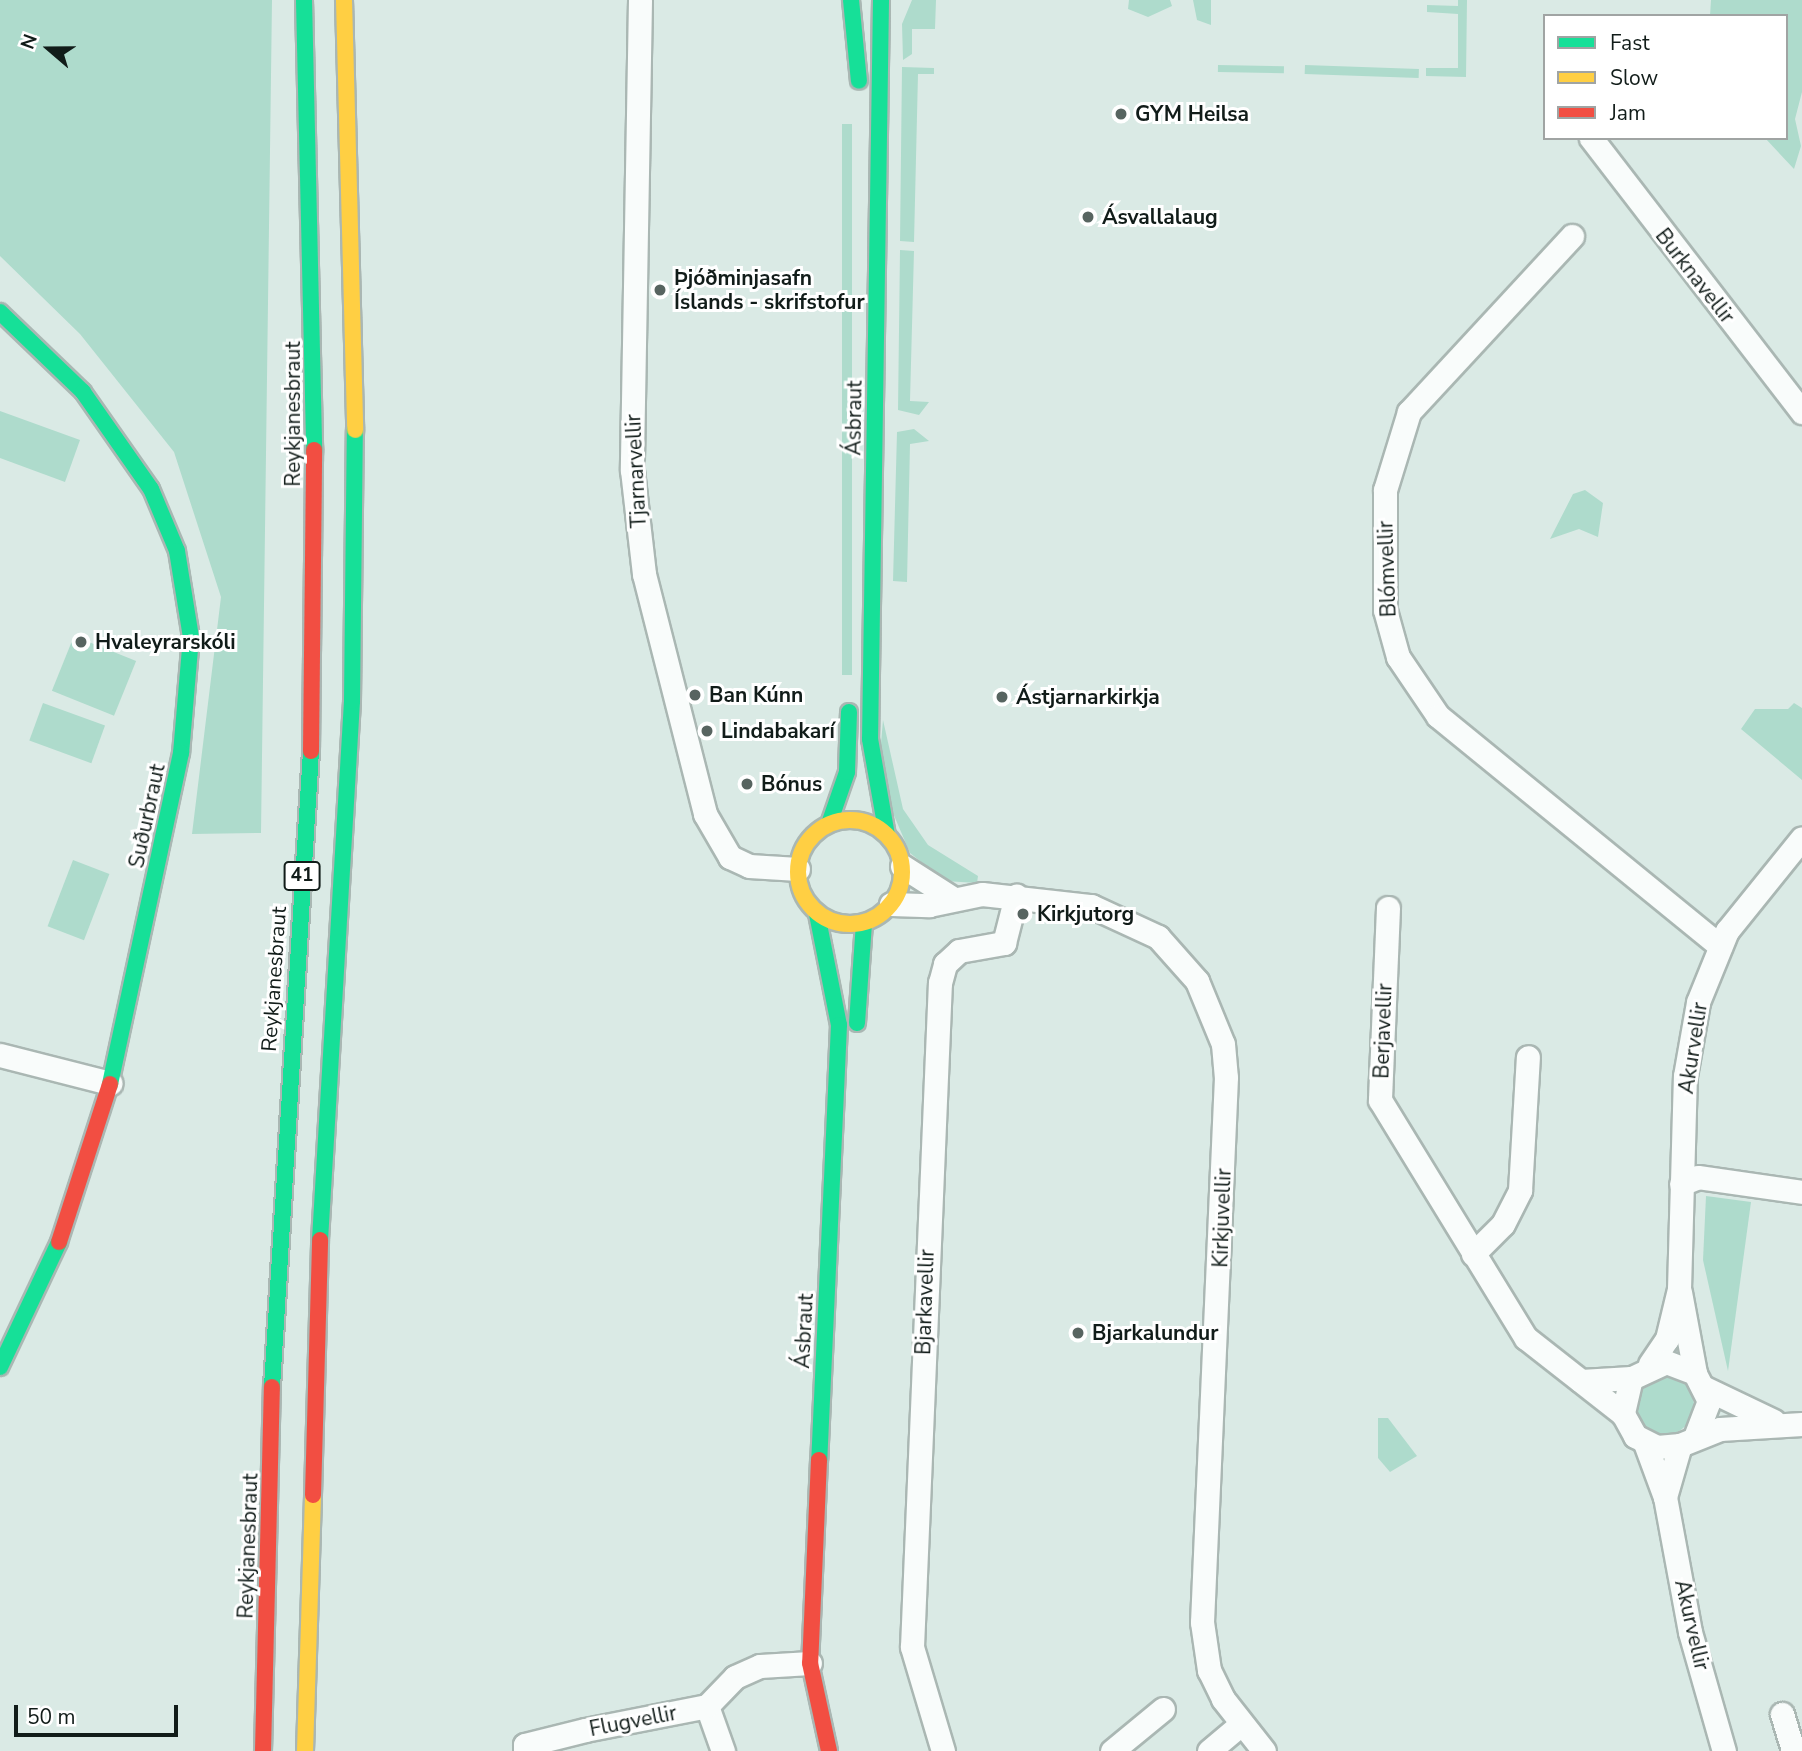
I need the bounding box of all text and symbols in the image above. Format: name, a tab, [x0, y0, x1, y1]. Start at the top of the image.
north arrow	[14, 14, 84, 84]
legend	[1543, 14, 1788, 140]
text: Fast	[1610, 29, 1650, 57]
text: N	[15, 31, 44, 53]
text: Slow	[1610, 64, 1658, 92]
text: Jam	[1610, 99, 1646, 127]
place label: GYM Heilsa	[1135, 101, 1249, 127]
marker: GYM Heilsa	[1113, 106, 1129, 122]
place label: Ásvallalaug	[1102, 204, 1218, 230]
marker: Ásvallalaug	[1080, 209, 1096, 225]
street label: Burknavellir	[1650, 223, 1740, 329]
place label: Þjóðminjasafn Íslands - skrifstofur	[674, 265, 865, 315]
marker: Þjóðminjasafn Íslands - skrifstofur	[652, 282, 668, 298]
street label: Reykjanesbraut	[280, 341, 306, 487]
street label: Ásbraut	[841, 380, 867, 456]
street label: Tjarnarvellir	[620, 413, 652, 529]
street label: Blómvellir	[1373, 520, 1401, 618]
place label: Hvaleyrarskóli	[95, 629, 236, 655]
marker: Hvaleyrarskóli	[73, 634, 89, 650]
place label: Ban Kúnn	[709, 682, 803, 708]
place label: Ástjarnarkirkja	[1016, 684, 1160, 710]
marker: Ban Kúnn	[687, 687, 703, 703]
marker: Ástjarnarkirkja	[994, 689, 1010, 705]
place label: Lindabakarí	[721, 718, 835, 744]
marker: Lindabakarí	[699, 723, 715, 739]
street label: Suðurbraut	[124, 762, 170, 870]
place label: Bónus	[761, 771, 822, 797]
marker: Bónus	[739, 776, 755, 792]
road number: 41	[283, 860, 321, 891]
place label: Kirkjutorg	[1037, 901, 1134, 927]
street label: Reykjanesbraut	[256, 906, 292, 1052]
marker: Kirkjutorg	[1015, 906, 1031, 922]
street label: Berjavellir	[1369, 983, 1397, 1079]
street label: Akurvellir	[1673, 1000, 1713, 1096]
street label: Kirkjuvellir	[1208, 1168, 1236, 1268]
street label: Bjarkavellir	[911, 1249, 939, 1355]
street label: Ásbraut	[789, 1293, 819, 1369]
place label: Bjarkalundur	[1092, 1320, 1218, 1346]
marker: Bjarkalundur	[1070, 1325, 1086, 1341]
street label: Reykjanesbraut	[233, 1473, 263, 1619]
street label: Akurvellir	[1669, 1577, 1715, 1673]
scale bar	[18, 1692, 182, 1736]
street label: Flugvellir	[587, 1700, 679, 1742]
text: 50 m	[27, 1703, 76, 1731]

